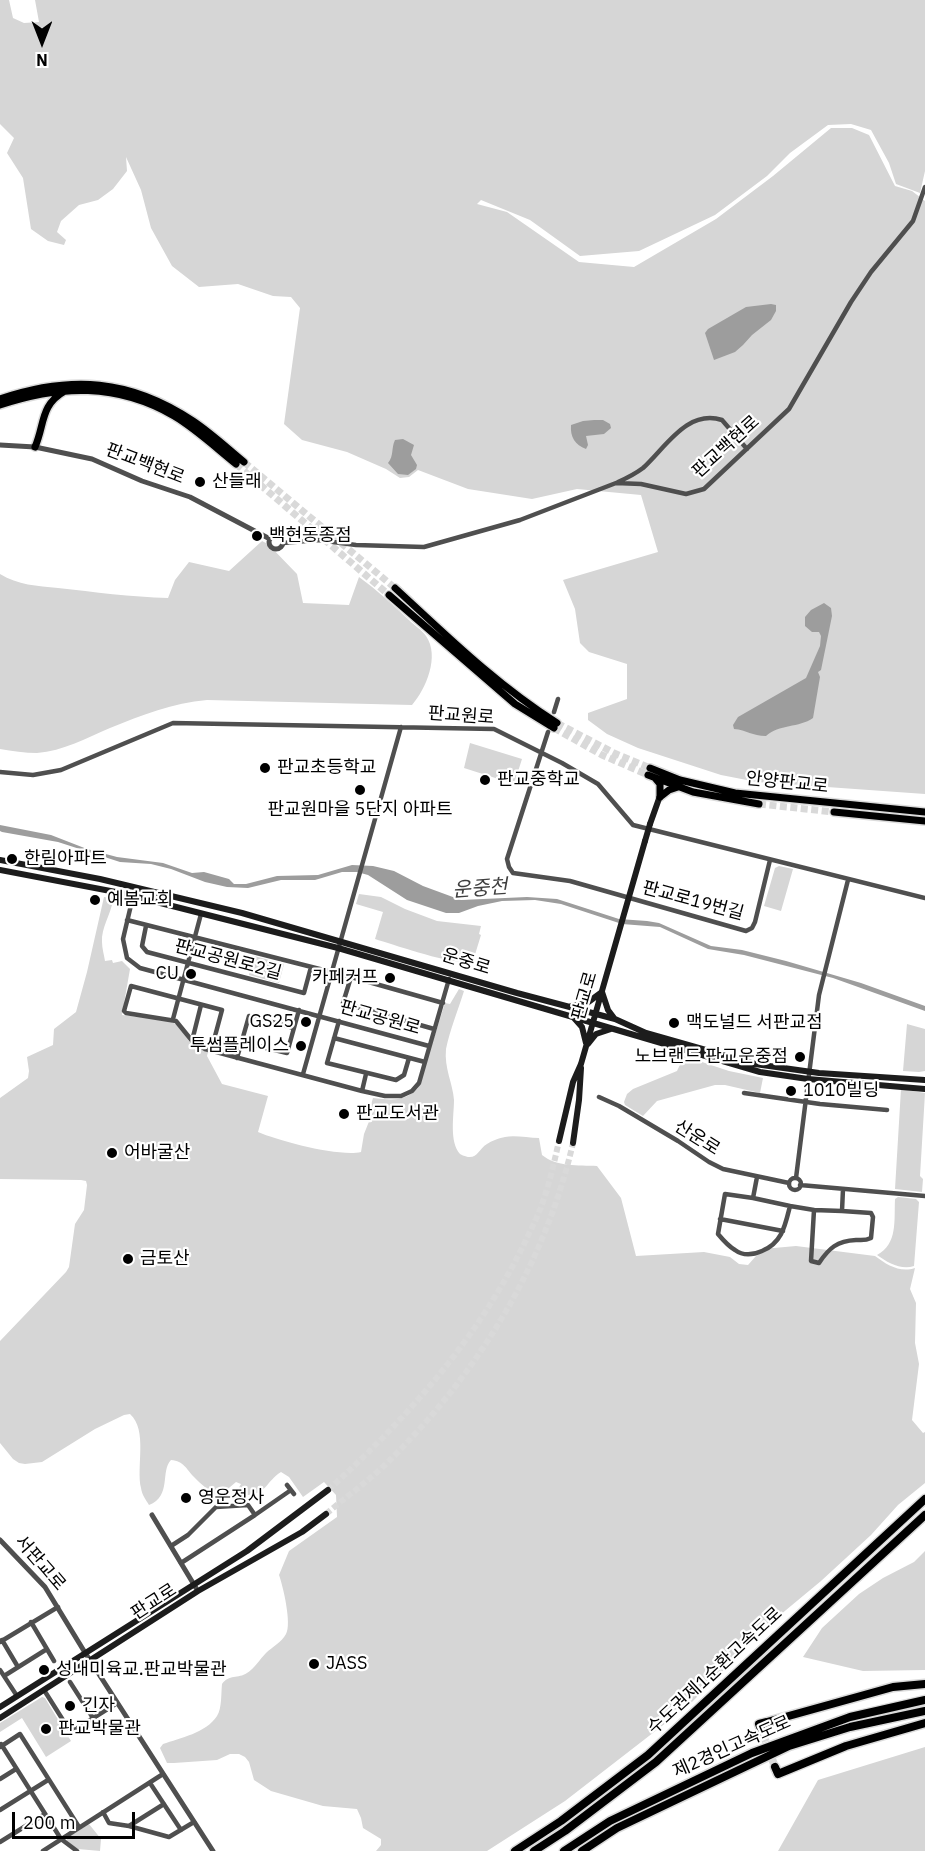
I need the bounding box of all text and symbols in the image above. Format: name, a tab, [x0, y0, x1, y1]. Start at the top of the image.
north arrow	[12, 12, 72, 72]
text: N	[36, 50, 48, 70]
street label: 판교백현로	[688, 411, 764, 483]
street label: 판교백현로	[102, 439, 188, 489]
place label: 산들래	[212, 471, 262, 493]
marker: 산들래	[193, 475, 207, 489]
place label: 백현동종점	[269, 525, 352, 547]
marker: 백현동종점	[250, 529, 264, 543]
street label: 판교원로	[427, 703, 495, 729]
place label: 판교초등학교	[277, 757, 376, 779]
marker: 판교초등학교	[258, 761, 272, 775]
street label: 안양판교로	[745, 768, 829, 798]
place label: 판교중학교	[497, 769, 580, 791]
marker: 판교중학교	[478, 773, 492, 787]
marker: 판교원마을 5단지 아파트	[353, 783, 367, 797]
place label: 판교원마을 5단지 아파트	[268, 799, 452, 821]
place label: 한림아파트	[24, 848, 107, 870]
marker: 한림아파트	[5, 852, 19, 866]
water label: 운중천	[452, 875, 508, 903]
street label: 판교로19번길	[640, 877, 746, 925]
place label: 예봄교회	[107, 889, 173, 911]
marker: 예봄교회	[88, 893, 102, 907]
street label: 판교공원로2길	[172, 935, 284, 985]
street label: 운중로	[439, 944, 493, 980]
place label: CU	[156, 963, 179, 985]
marker: CU	[184, 967, 198, 981]
place label: 카페커프	[312, 967, 378, 989]
street label: 판교로	[568, 969, 602, 1023]
marker: 카페커프	[383, 971, 397, 985]
street label: 판교공원로	[337, 996, 423, 1040]
place label: GS25	[249, 1011, 294, 1033]
place label: 맥도널드 서판교점	[686, 1012, 823, 1034]
marker: GS25	[299, 1015, 313, 1029]
marker: 맥도널드 서판교점	[667, 1016, 681, 1030]
place label: 투썸플레이스	[190, 1035, 289, 1057]
marker: 투썸플레이스	[294, 1039, 308, 1053]
place label: 노브랜드 판교운중점	[635, 1046, 788, 1068]
marker: 노브랜드 판교운중점	[793, 1050, 807, 1064]
place label: 1010빌딩	[803, 1080, 879, 1102]
marker: 1010빌딩	[784, 1084, 798, 1098]
place label: 판교도서관	[356, 1103, 439, 1125]
marker: 판교도서관	[337, 1107, 351, 1121]
street label: 산운로	[670, 1116, 724, 1160]
place label: 어바굴산	[124, 1142, 190, 1164]
marker: 어바굴산	[105, 1146, 119, 1160]
place label: 금토산	[140, 1248, 190, 1270]
marker: 금토산	[121, 1252, 135, 1266]
place label: 영운정사	[198, 1487, 264, 1509]
marker: 영운정사	[179, 1491, 193, 1505]
street label: 서판교로	[10, 1531, 70, 1595]
street label: 판교로	[127, 1579, 181, 1625]
street label: 수도권제1순환고속도로	[643, 1603, 787, 1739]
place label: JASS	[326, 1653, 367, 1675]
marker: JASS	[307, 1657, 321, 1671]
place label: 성내미육교.판교박물관	[56, 1659, 226, 1681]
marker: 성내미육교.판교박물관	[37, 1663, 51, 1677]
place label: 긴자	[82, 1695, 115, 1717]
marker: 긴자	[63, 1699, 77, 1713]
street label: 제2경인고속도로	[670, 1711, 794, 1783]
place label: 판교박물관	[58, 1718, 141, 1740]
marker: 판교박물관	[39, 1722, 53, 1736]
scale bar	[15, 1800, 138, 1838]
text: 200 m	[23, 1811, 75, 1834]

